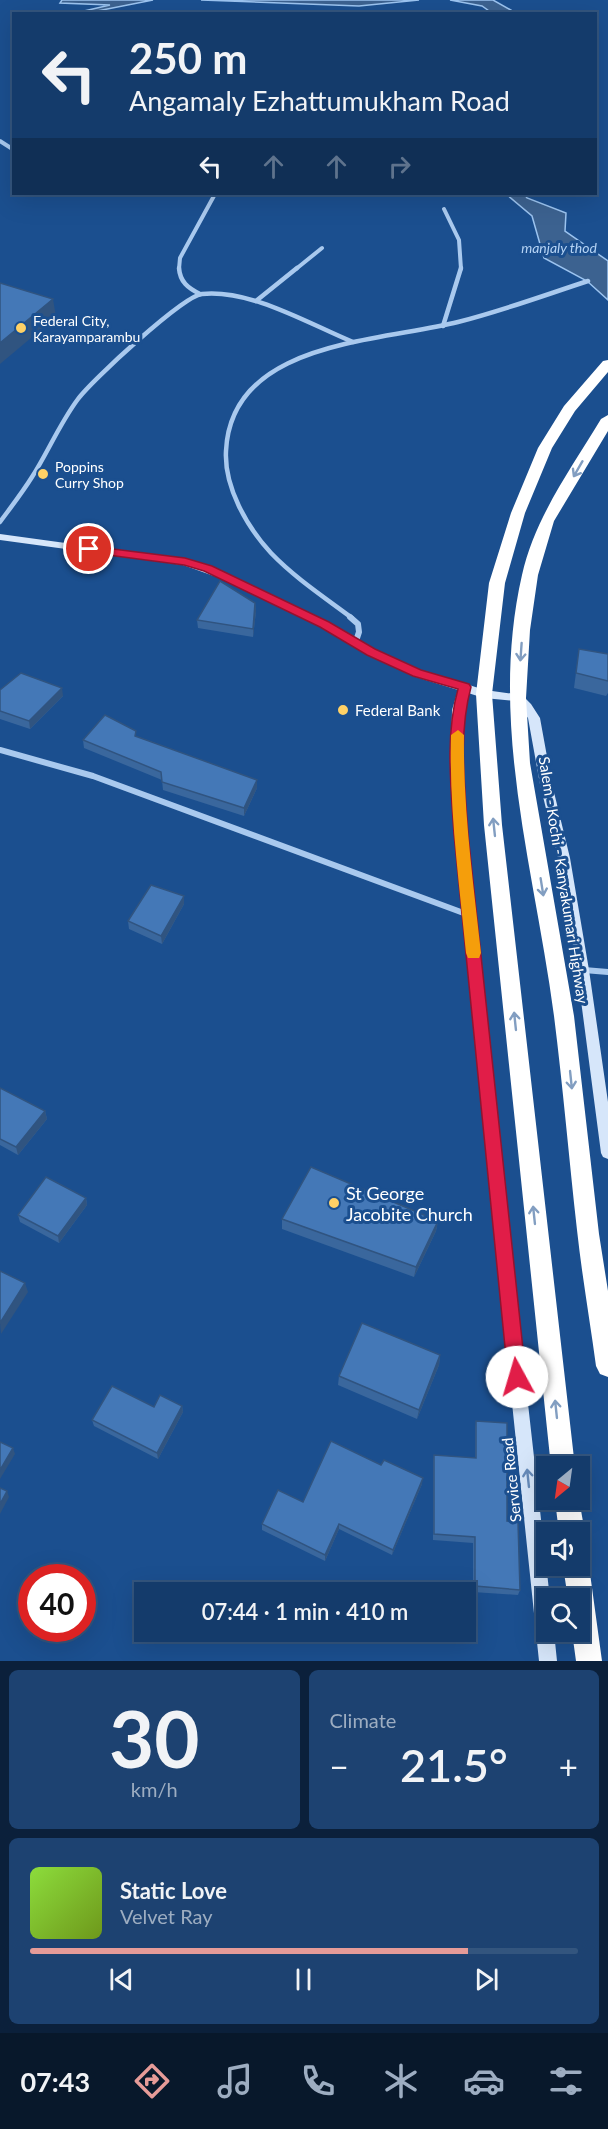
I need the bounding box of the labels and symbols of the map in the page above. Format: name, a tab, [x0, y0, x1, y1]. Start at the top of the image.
water label: manjaly thod	[521, 239, 597, 256]
place label: Federal City, Karayamparambu	[33, 312, 140, 345]
marker: Federal City, Karayamparambu	[14, 321, 28, 335]
place label: Poppins Curry Shop	[55, 458, 124, 491]
one-way arrow	[572, 460, 584, 477]
marker: Poppins Curry Shop	[36, 467, 50, 481]
pin	[63, 523, 114, 574]
one-way arrow	[515, 642, 526, 662]
place label: Federal Bank	[355, 701, 441, 719]
marker: Federal Bank	[336, 703, 350, 717]
street label: Salem - Kochi - Kanyakumari Highway	[536, 755, 592, 1005]
one-way arrow	[488, 818, 499, 838]
one-way arrow	[537, 877, 548, 897]
one-way arrow	[509, 1012, 520, 1032]
one-way arrow	[566, 1070, 577, 1090]
place label: St George Jacobite Church	[346, 1182, 473, 1225]
marker: St George Jacobite Church	[327, 1196, 341, 1210]
one-way arrow	[529, 1206, 540, 1226]
position arrow	[485, 1345, 549, 1409]
one-way arrow	[550, 1399, 561, 1419]
street label: Service Road	[498, 1437, 524, 1523]
north arrow	[536, 1456, 590, 1510]
one-way arrow	[522, 1468, 533, 1488]
speed limit sign: 40	[18, 1564, 96, 1642]

